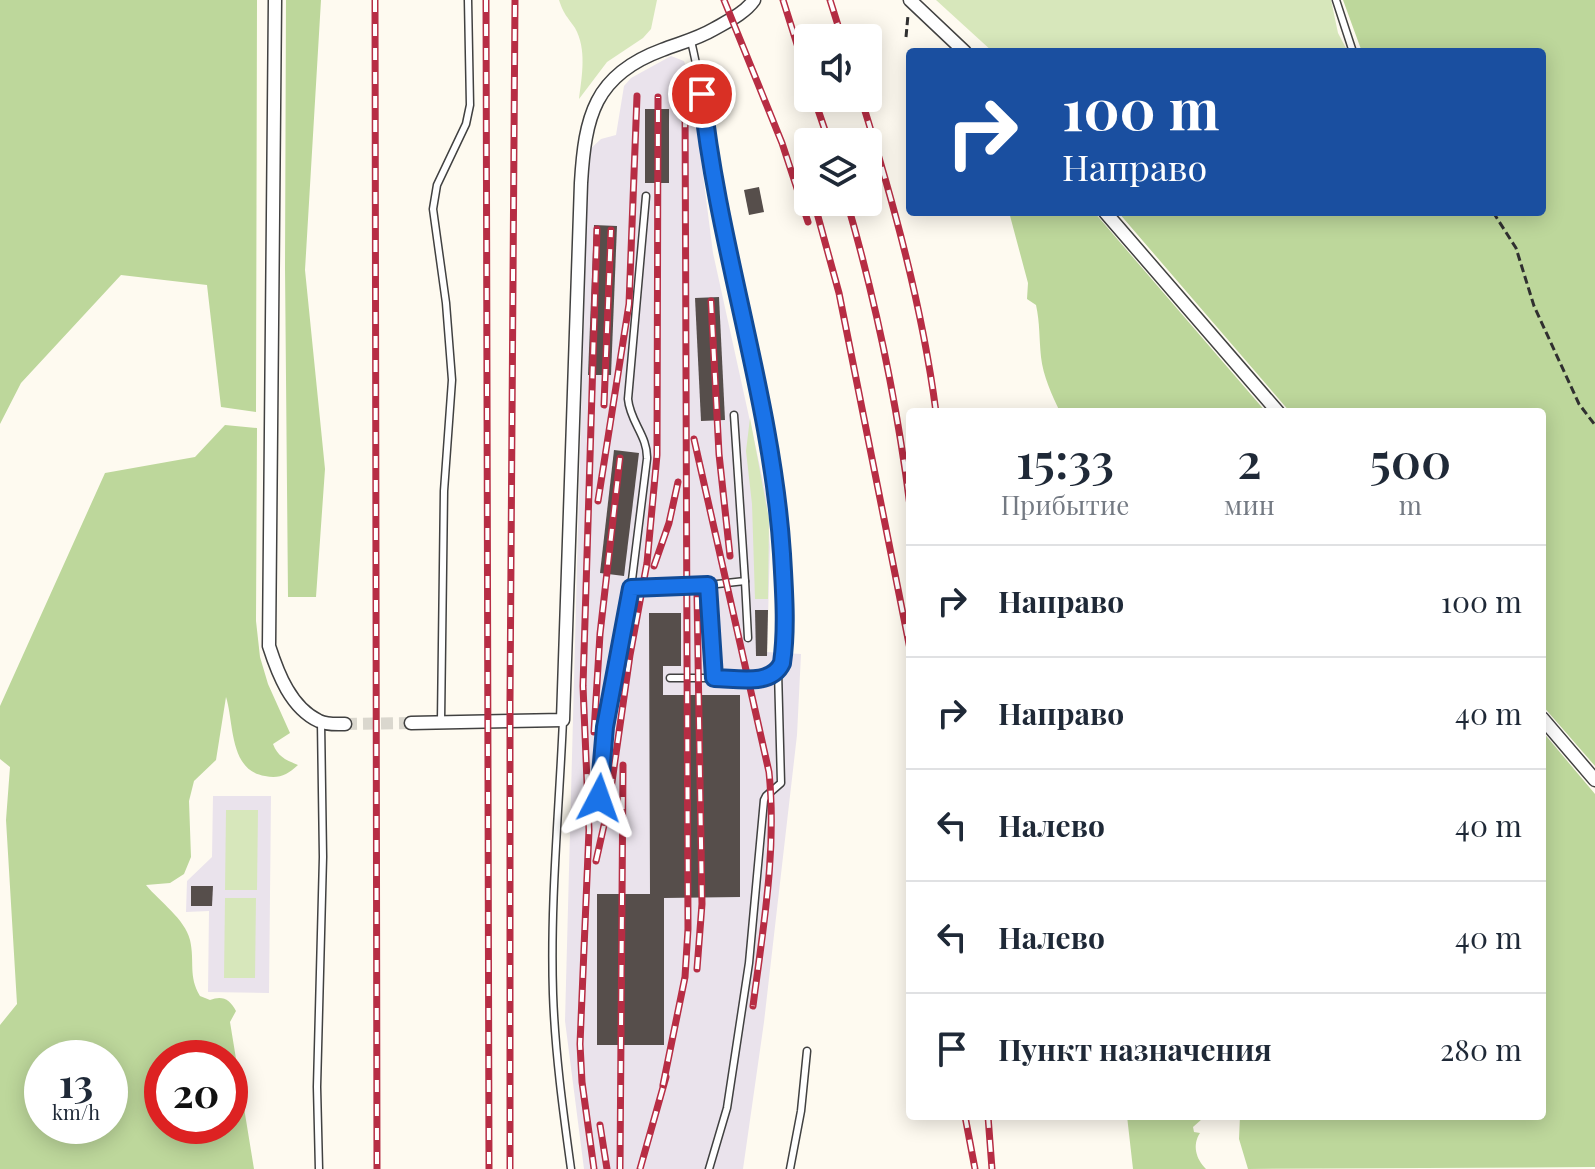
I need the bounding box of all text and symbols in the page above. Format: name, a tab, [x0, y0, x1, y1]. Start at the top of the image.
map controls	[794, 24, 882, 216]
button: sound	[794, 24, 882, 112]
pin	[668, 60, 736, 128]
text: 100 m	[1062, 70, 1219, 145]
icon: arrive	[680, 72, 724, 116]
icon: right	[930, 80, 1034, 184]
button: layers	[794, 128, 882, 216]
text: Направо	[1062, 142, 1207, 190]
text: 15:33	[1016, 427, 1114, 491]
text: 2	[1237, 427, 1262, 491]
text: 500	[1369, 427, 1451, 491]
text: Прибытие	[1001, 487, 1129, 522]
text: мин	[1224, 487, 1275, 522]
text: m	[1399, 487, 1422, 522]
icon: right	[930, 579, 974, 623]
text: Направо	[998, 581, 1124, 621]
text: 100 m	[1441, 581, 1522, 621]
icon: right	[930, 691, 974, 735]
text: Направо	[998, 693, 1124, 733]
text: 40 m	[1455, 693, 1522, 733]
position arrow	[557, 756, 641, 840]
icon: left	[930, 803, 974, 847]
text: Налево	[998, 805, 1105, 845]
text: 40 m	[1455, 805, 1522, 845]
icon: left	[930, 915, 974, 959]
text: Налево	[998, 917, 1105, 957]
text: 40 m	[1455, 917, 1522, 957]
icon: arrive	[930, 1027, 974, 1071]
text: Пункт назначения	[998, 1029, 1272, 1069]
text: 280 m	[1440, 1029, 1522, 1069]
speed limit sign: 20	[144, 1040, 248, 1144]
text: 13	[59, 1055, 93, 1108]
text: km/h	[52, 1098, 100, 1125]

